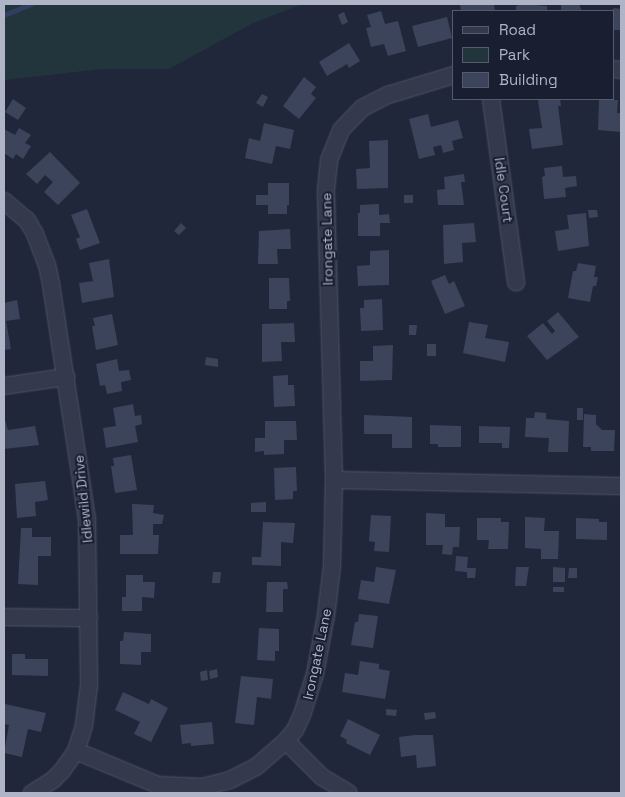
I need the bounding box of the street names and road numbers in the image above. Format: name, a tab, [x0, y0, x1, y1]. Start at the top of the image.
street label: Idle Court	[491, 156, 517, 224]
street label: Irongate Lane	[318, 192, 336, 286]
street label: Idlewild Drive	[70, 454, 96, 544]
street label: Irongate Lane	[299, 607, 335, 701]

